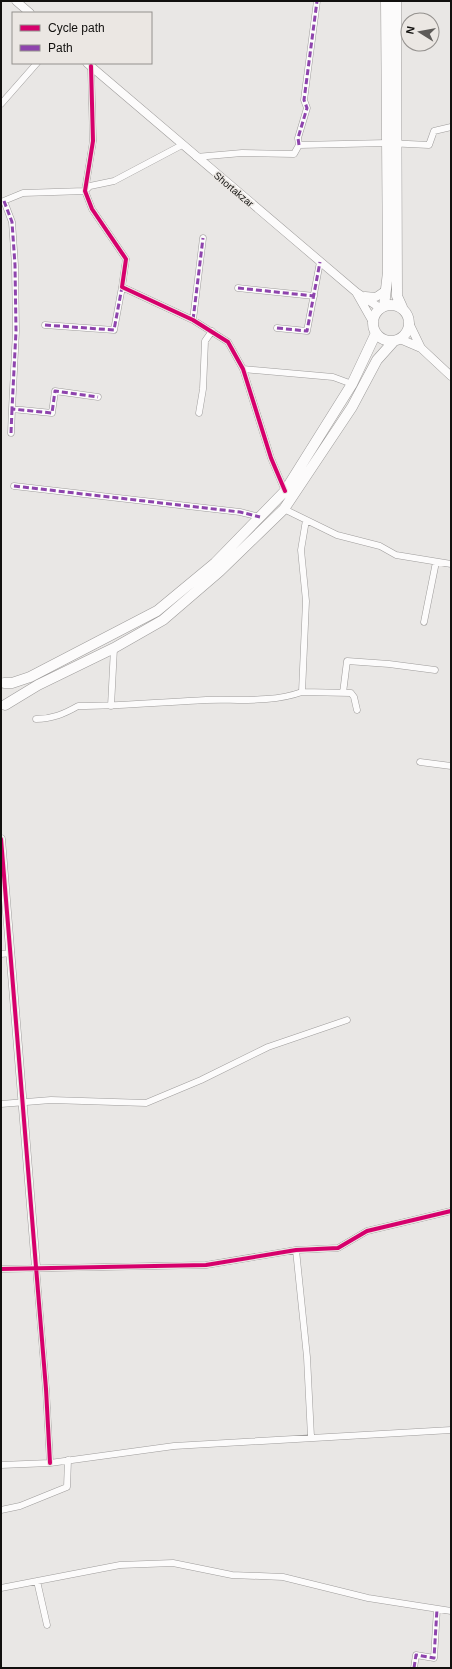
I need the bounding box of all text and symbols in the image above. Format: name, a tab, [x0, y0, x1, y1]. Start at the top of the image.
legend	[12, 12, 152, 64]
north arrow	[400, 12, 440, 52]
text: Cycle path	[48, 21, 105, 35]
text: N	[404, 25, 417, 35]
text: Path	[48, 41, 73, 55]
street label: Shortakzar	[212, 170, 256, 210]

